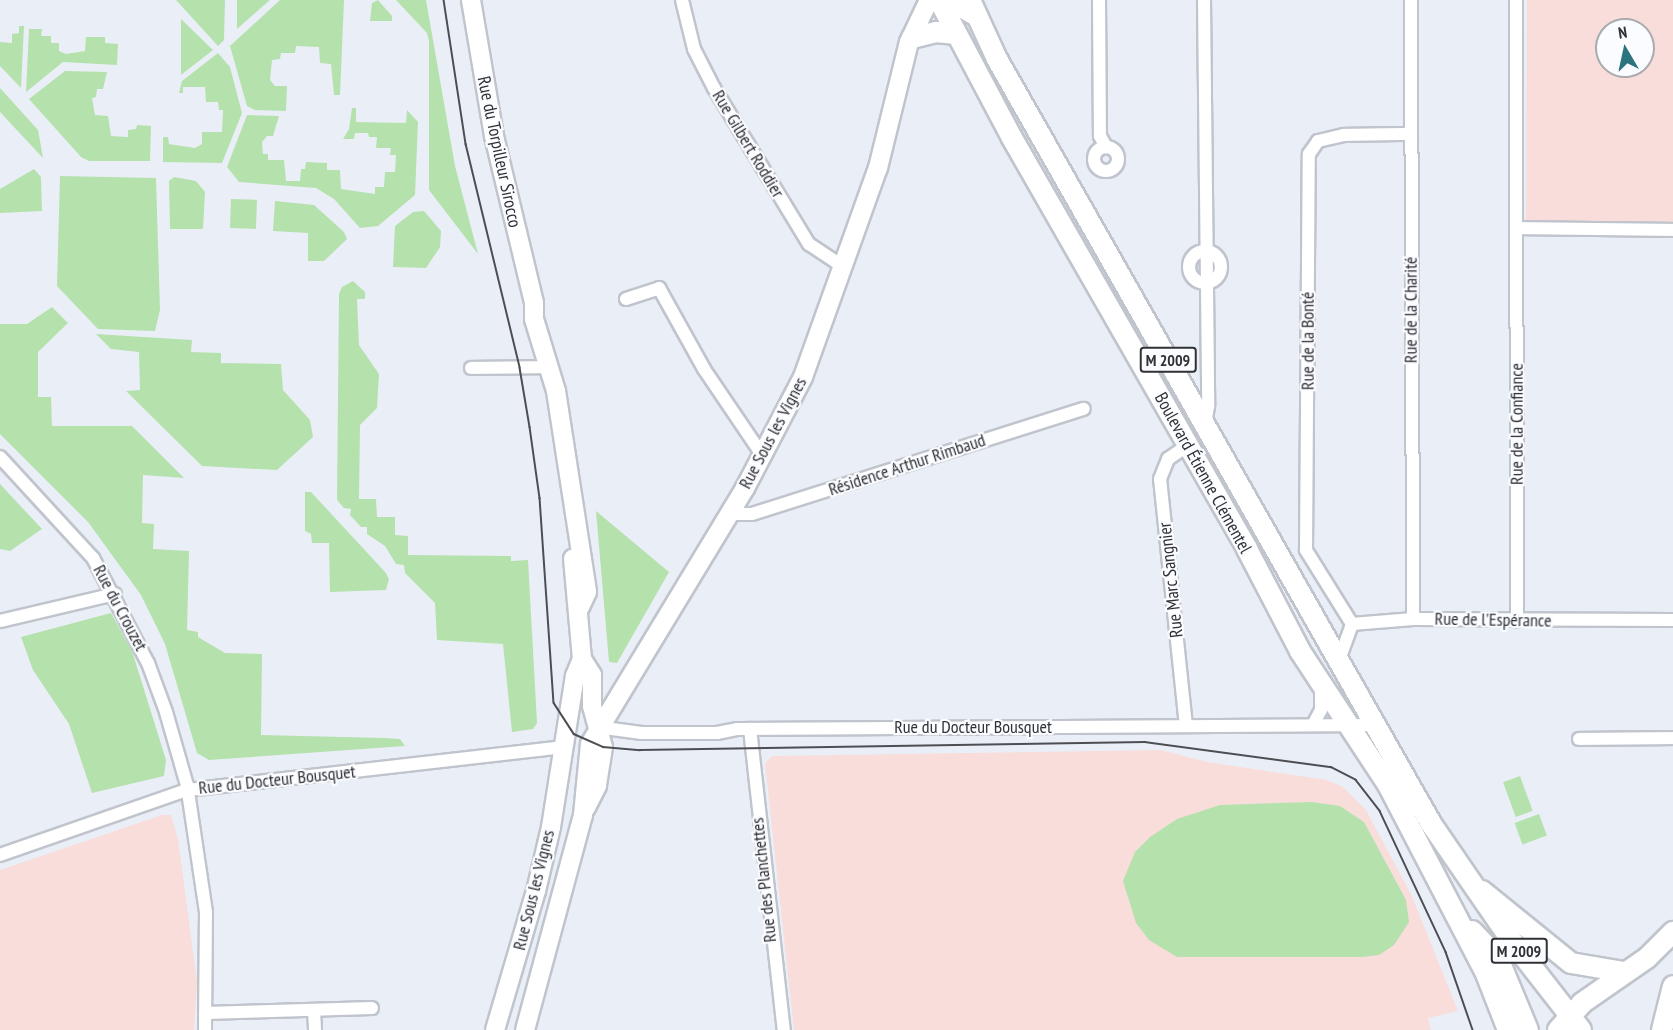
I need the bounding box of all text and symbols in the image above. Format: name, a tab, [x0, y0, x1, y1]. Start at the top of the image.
north arrow	[1595, 18, 1655, 78]
text: N	[1617, 22, 1628, 43]
street label: Rue du Torpilleur Sirocco	[472, 74, 526, 230]
street label: Rue Gilbert Roddier	[707, 86, 789, 202]
street label: Rue de la Charité	[1400, 257, 1422, 363]
street label: Rue de la Bonté	[1297, 292, 1319, 390]
road number: M 2009	[1140, 347, 1196, 373]
street label: Rue de la Confiance	[1506, 363, 1528, 485]
street label: Rue Sous les Vignes	[734, 373, 812, 493]
street label: Boulevard Étienne Clémentel	[1150, 389, 1256, 557]
street label: Résidence Arthur Rimbaud	[826, 429, 988, 501]
street label: Rue Marc Sangnier	[1154, 521, 1188, 639]
street label: Rue du Crouzet	[88, 561, 152, 655]
street label: Rue de l'Espérance	[1434, 608, 1552, 632]
street label: Rue du Docteur Bousquet	[894, 716, 1052, 738]
street label: Rue du Docteur Bousquet	[197, 761, 357, 799]
street label: Rue des Planchettes	[747, 817, 781, 943]
street label: Rue Sous les Vignes	[509, 827, 559, 953]
road number: M 2009	[1490, 938, 1547, 964]

